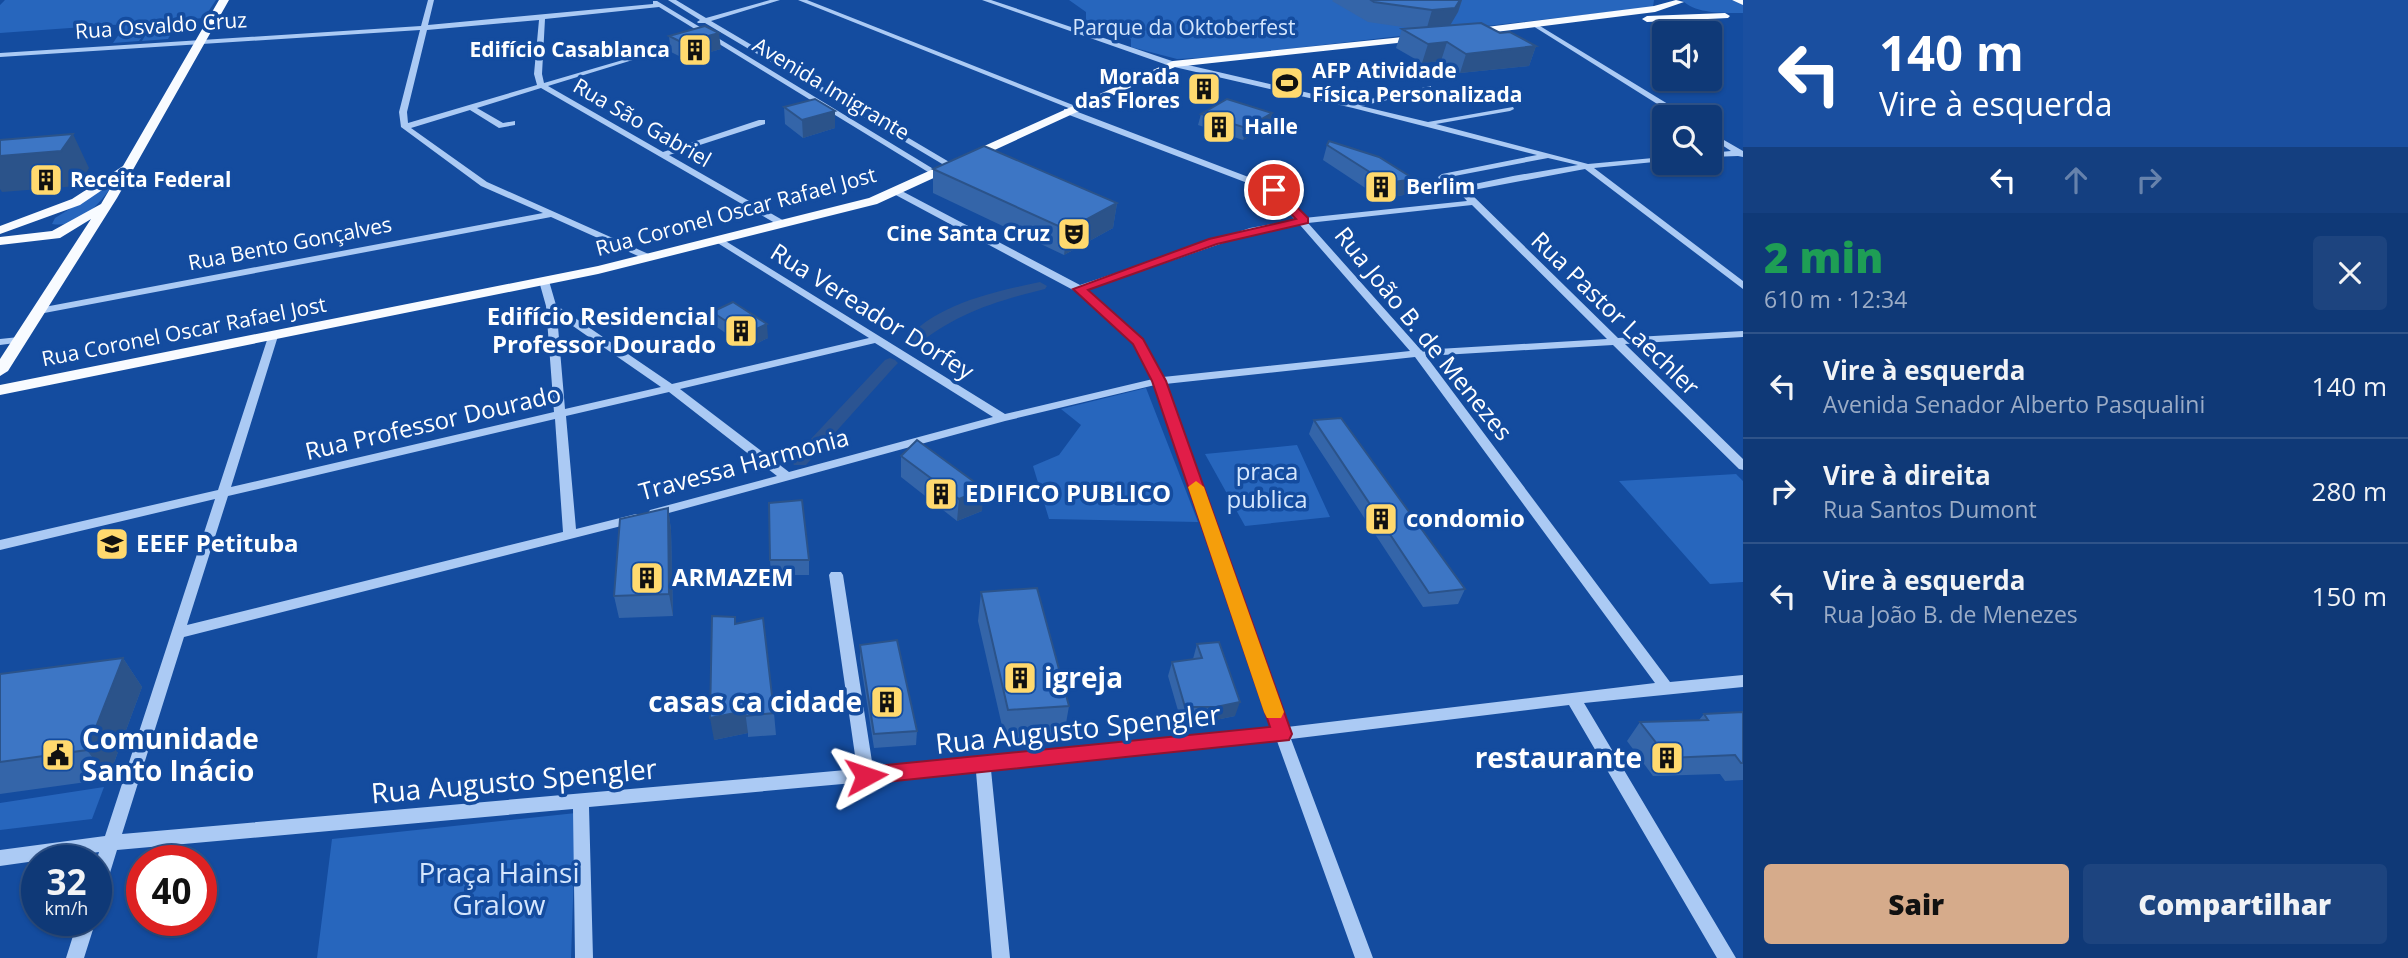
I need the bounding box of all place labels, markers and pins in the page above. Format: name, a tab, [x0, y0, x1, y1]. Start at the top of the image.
building icon: Edifício Casablanca	[676, 31, 714, 69]
place label: Edifício Casablanca	[469, 35, 670, 63]
place label: AFP Atividade Física Personalizada	[1312, 56, 1523, 108]
place label: Morada das Flores	[1075, 62, 1180, 114]
sports icon: AFP Atividade Física Personalizada	[1268, 64, 1306, 102]
building icon: Morada das Flores	[1185, 70, 1223, 108]
building icon: Halle	[1200, 108, 1238, 146]
place label: Halle	[1244, 112, 1298, 140]
pin	[1244, 160, 1304, 220]
building icon: Receita Federal	[27, 161, 65, 199]
place label: Receita Federal	[70, 165, 231, 193]
building icon: Berlim	[1362, 168, 1400, 206]
place label: Berlim	[1406, 172, 1476, 200]
theatre icon: Cine Santa Cruz	[1055, 215, 1093, 253]
place label: Cine Santa Cruz	[886, 219, 1050, 247]
place label: Edifício Residencial Professor Dourado	[487, 299, 716, 360]
building icon: Edifício Residencial Professor Dourado	[722, 312, 760, 350]
building icon: EDIFICO PUBLICO	[922, 475, 960, 513]
place label: EDIFICO PUBLICO	[965, 476, 1171, 509]
building icon: condomio	[1362, 500, 1400, 538]
place label: condomio	[1406, 501, 1525, 534]
school or university icon: EEEF Petituba	[93, 525, 131, 563]
place label: EEEF Petituba	[136, 526, 299, 559]
building icon: ARMAZEM	[628, 559, 666, 597]
place label: ARMAZEM	[672, 560, 794, 593]
place label: igreja	[1044, 658, 1123, 696]
building icon: igreja	[1001, 659, 1039, 697]
place label: casas ca cidade	[648, 682, 862, 720]
building icon: casas ca cidade	[868, 683, 906, 721]
place label: Comunidade Santo Inácio	[82, 719, 259, 789]
public building icon: Comunidade Santo Inácio	[39, 736, 77, 774]
place label: restaurante	[1475, 738, 1642, 776]
building icon: restaurante	[1648, 739, 1686, 777]

